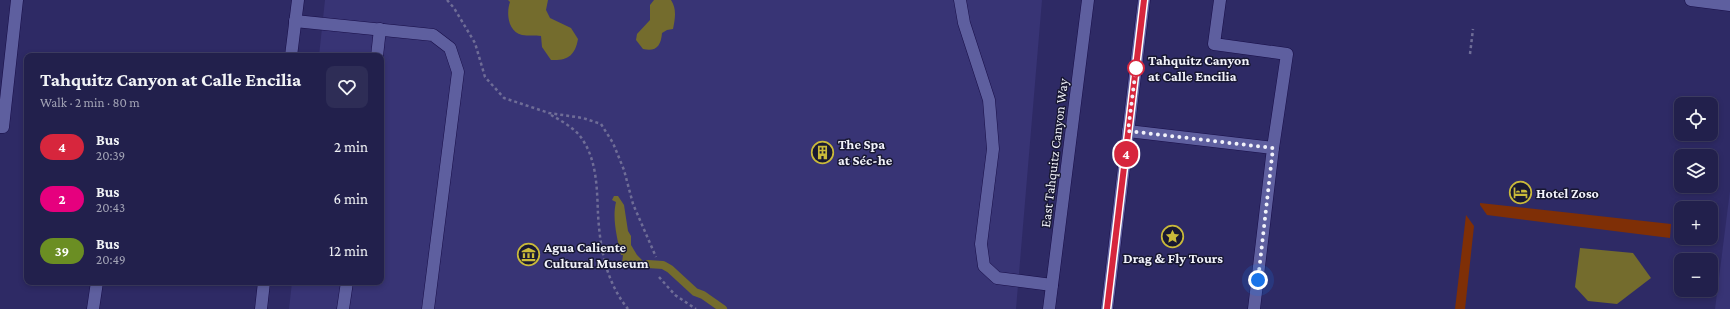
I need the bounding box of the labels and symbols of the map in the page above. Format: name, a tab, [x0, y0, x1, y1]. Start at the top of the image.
place label: Tahquitz Canyon at Calle Encilia	[1148, 52, 1249, 84]
marker: Tahquitz Canyon at Calle Encilia	[1127, 59, 1145, 77]
street label: East Tahquitz Canyon Way	[1037, 77, 1071, 228]
place label: The Spa at Séc-he	[838, 136, 893, 168]
building icon: The Spa at Séc-he	[809, 139, 835, 165]
line badge: 4	[1113, 141, 1139, 167]
hotel icon: Hotel Zoso	[1508, 180, 1534, 206]
place label: Hotel Zoso	[1536, 185, 1599, 201]
place icon: Drag & Fly Tours	[1160, 223, 1186, 249]
place label: Agua Caliente Cultural Museum	[543, 239, 649, 271]
museum icon: Agua Caliente Cultural Museum	[516, 242, 542, 268]
place label: Drag & Fly Tours	[1123, 250, 1223, 266]
your location	[1248, 270, 1268, 290]

